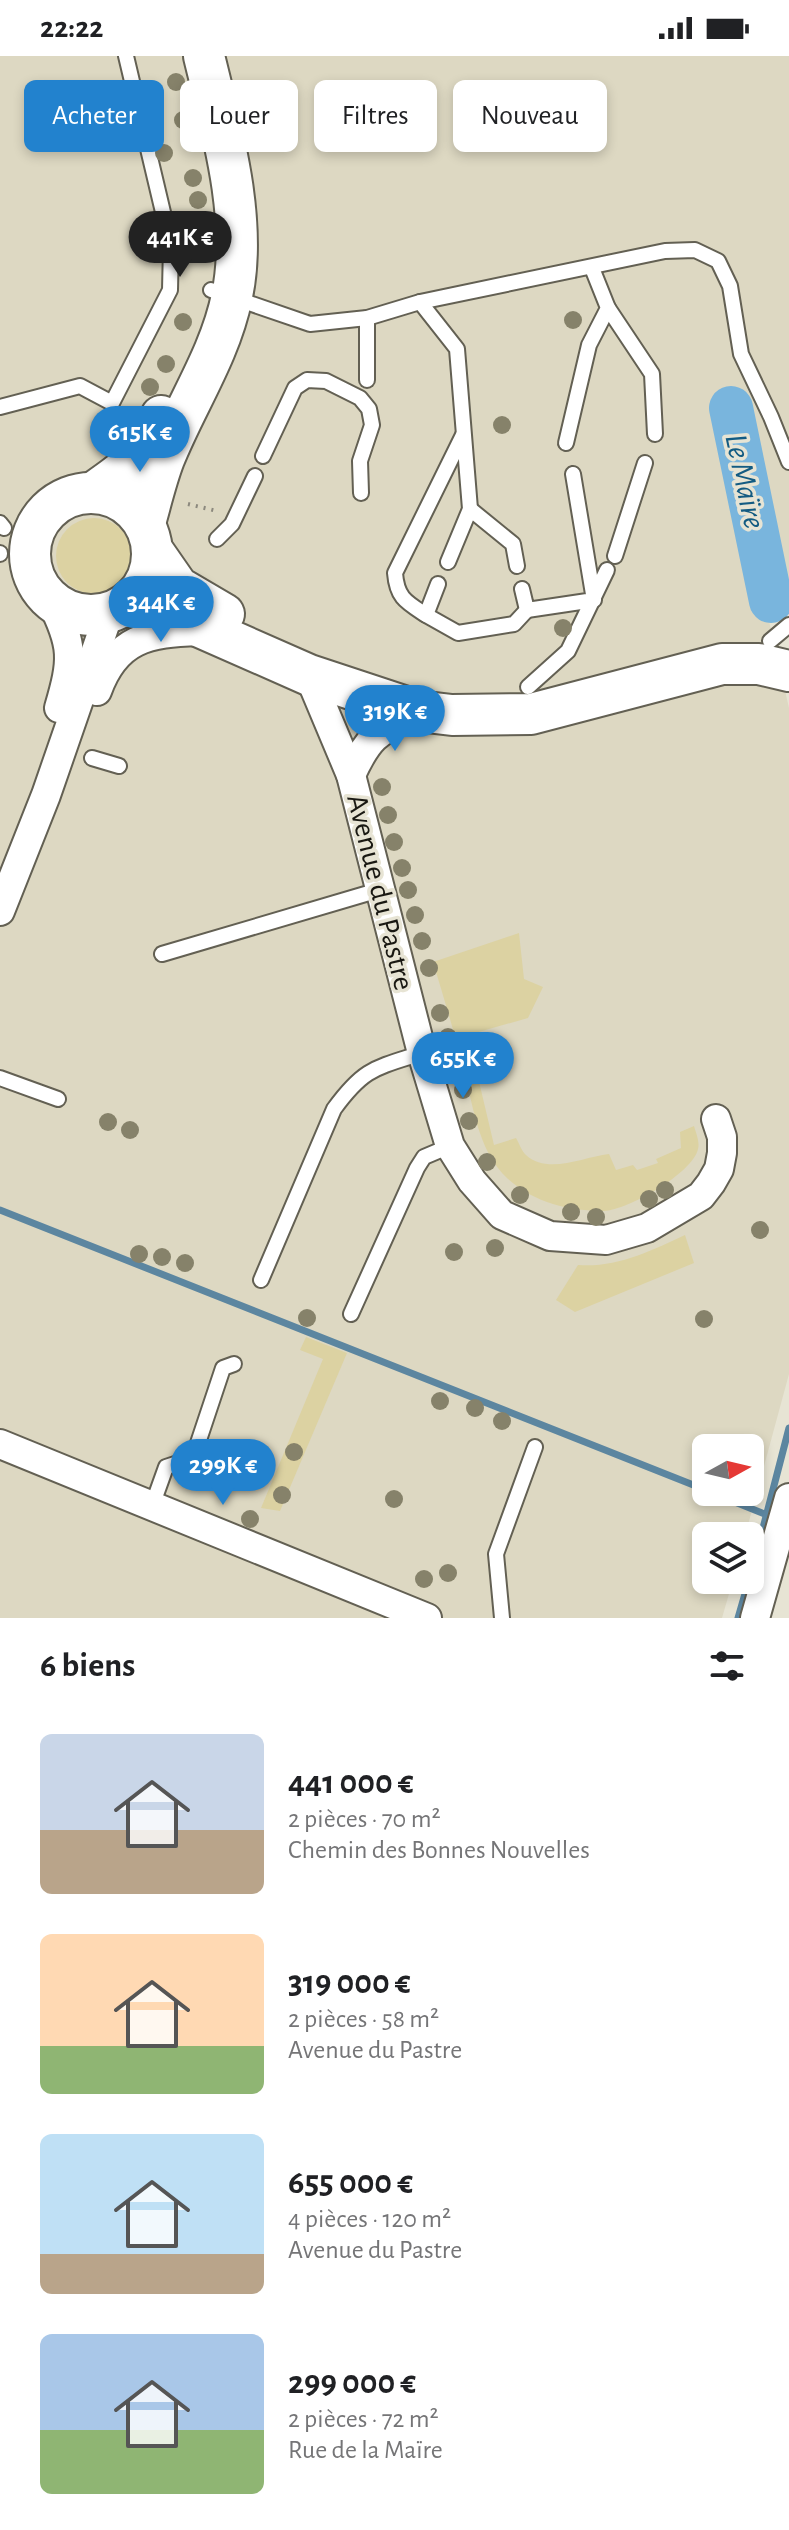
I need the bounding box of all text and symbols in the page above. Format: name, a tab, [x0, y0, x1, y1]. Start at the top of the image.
text: 22:22	[40, 13, 103, 43]
chip: Acheter	[24, 80, 164, 152]
chip: Louer	[180, 80, 298, 152]
chip: Filtres	[314, 80, 437, 152]
chip: Nouveau	[453, 80, 607, 152]
pin: 441K €	[115, 211, 245, 279]
text: 441K €	[147, 224, 213, 250]
pin: 615K €	[75, 406, 205, 474]
text: 615K €	[108, 419, 172, 445]
water label: Le Maïre	[719, 431, 771, 532]
pin: 344K €	[96, 576, 226, 644]
text: 344K €	[127, 589, 195, 615]
pin: 319K €	[330, 685, 460, 753]
text: 319K €	[363, 698, 427, 724]
street label: Avenue du Pastre	[341, 791, 419, 993]
pin: 655K €	[398, 1032, 528, 1100]
text: 655K €	[430, 1045, 496, 1071]
north arrow	[692, 1434, 764, 1506]
map controls	[692, 1434, 764, 1594]
pin: 299K €	[158, 1439, 288, 1507]
text: 299K €	[189, 1452, 257, 1478]
button: layers	[692, 1522, 764, 1594]
icon: filters	[705, 1644, 749, 1688]
text: 6 biens	[40, 1649, 135, 1683]
icon: home	[104, 1766, 200, 1862]
text: 441 000 €	[288, 1766, 414, 1800]
text: 2 pièces · 70 m²	[288, 1806, 441, 1832]
text: Chemin des Bonnes Nouvelles	[288, 1837, 590, 1863]
icon: home	[104, 1966, 200, 2062]
text: 319 000 €	[288, 1966, 411, 2000]
text: 2 pièces · 58 m²	[288, 2006, 439, 2032]
text: Avenue du Pastre	[288, 2037, 462, 2063]
icon: home	[104, 2166, 200, 2262]
text: 655 000 €	[288, 2166, 413, 2200]
text: 4 pièces · 120 m²	[288, 2206, 451, 2232]
text: Avenue du Pastre	[288, 2237, 462, 2263]
icon: home	[104, 2366, 200, 2462]
text: 299 000 €	[288, 2366, 416, 2400]
text: 2 pièces · 72 m²	[288, 2406, 439, 2432]
text: Rue de la Maïre	[288, 2437, 443, 2463]

